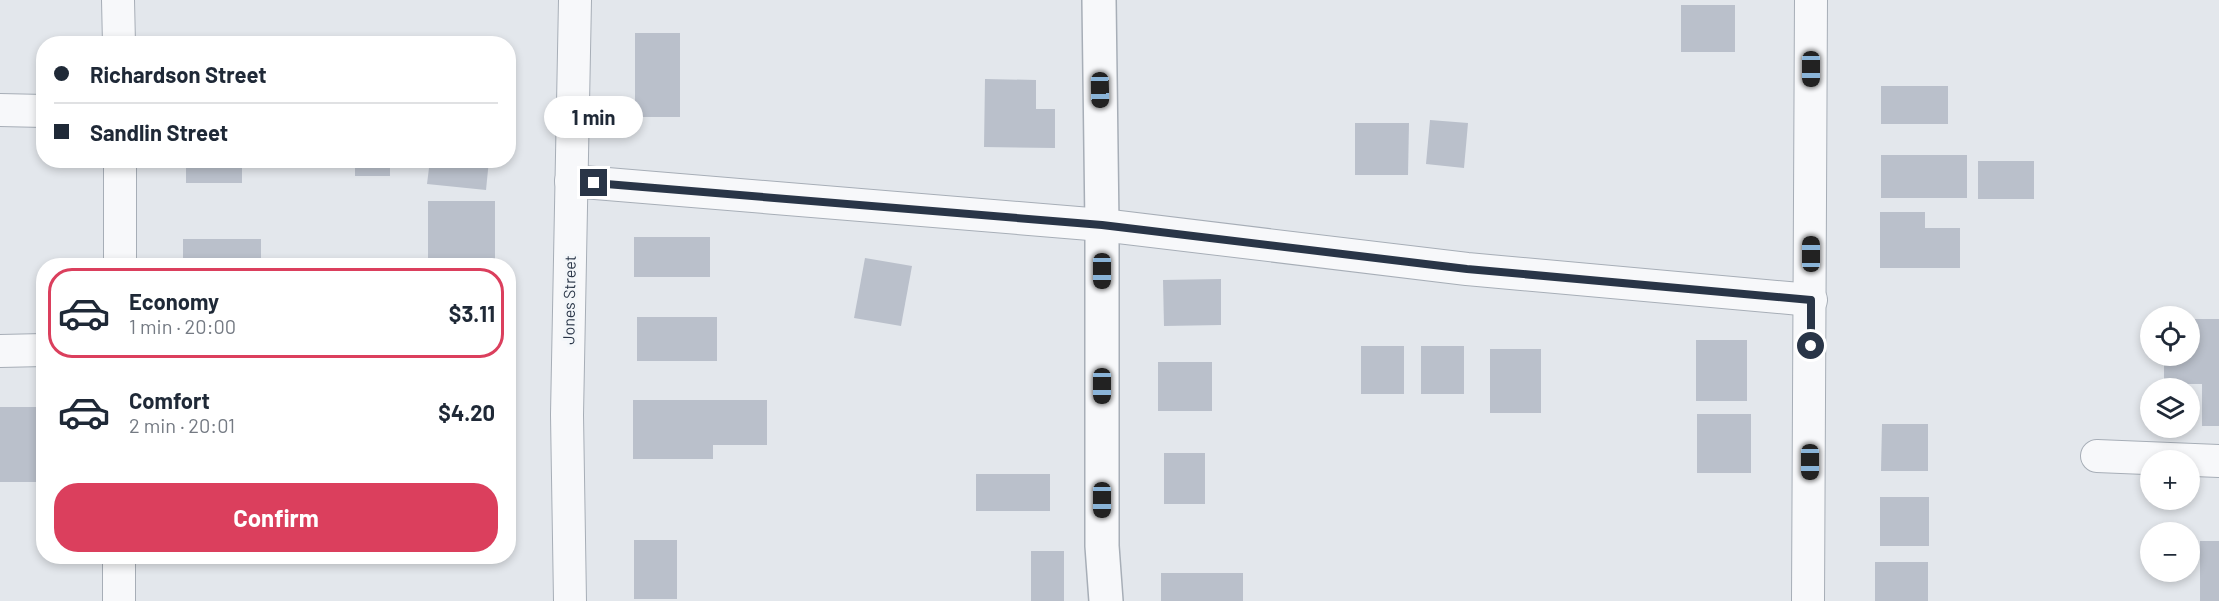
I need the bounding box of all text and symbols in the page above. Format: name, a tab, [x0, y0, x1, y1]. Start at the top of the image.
car	[1802, 51, 1820, 87]
text: Richardson Street	[90, 61, 267, 87]
car	[1091, 72, 1109, 108]
callout: 1 min	[544, 96, 644, 138]
text: 1 min	[572, 105, 615, 129]
text: Sandlin Street	[90, 119, 228, 145]
route end	[580, 169, 607, 196]
car	[1802, 236, 1820, 272]
car	[1093, 253, 1111, 289]
street label: Jones Street	[558, 255, 579, 345]
icon: car	[57, 286, 111, 340]
text: Economy	[129, 288, 219, 314]
text: $3.11	[449, 300, 495, 326]
map controls	[2140, 306, 2200, 582]
button: locate	[2140, 306, 2200, 366]
text: 1 min · 20:00	[129, 314, 236, 338]
route start	[1797, 332, 1824, 359]
car	[1093, 368, 1111, 404]
button: layers	[2140, 378, 2200, 438]
icon: car	[57, 385, 111, 439]
text: Comfort	[129, 387, 210, 413]
text: $4.20	[438, 399, 495, 425]
text: 2 min · 20:01	[129, 413, 235, 437]
car	[1801, 444, 1819, 480]
button: +	[2140, 450, 2200, 510]
car	[1093, 482, 1111, 518]
button: Confirm	[54, 483, 498, 552]
button: −	[2140, 522, 2200, 582]

